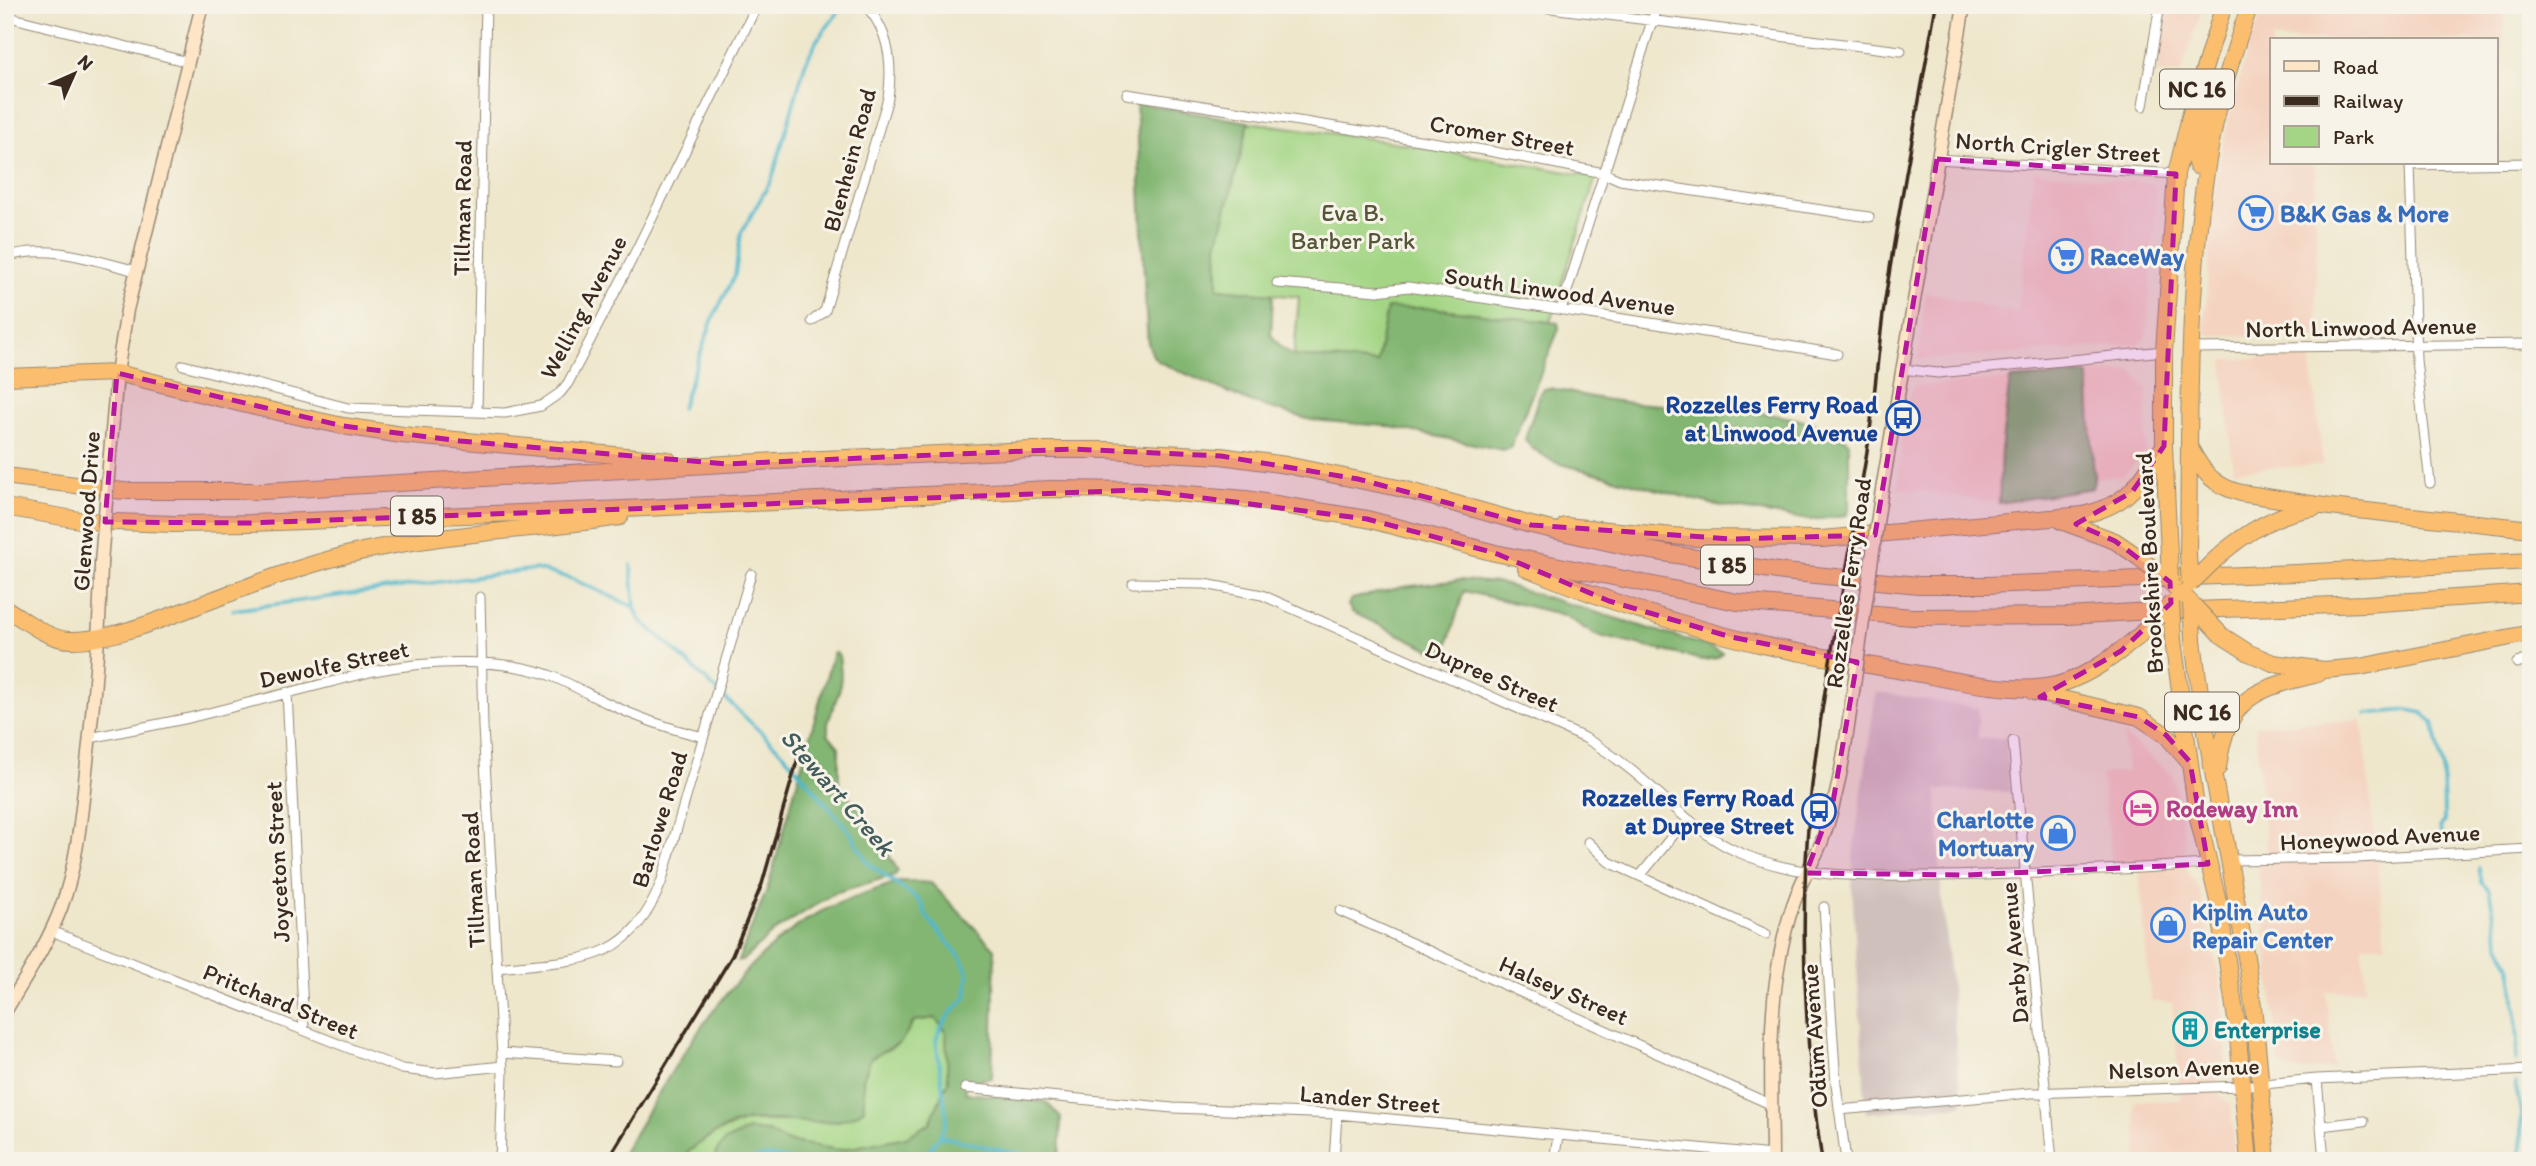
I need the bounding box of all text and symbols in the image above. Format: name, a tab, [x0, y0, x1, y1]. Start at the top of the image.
north arrow	[38, 38, 108, 108]
legend	[2270, 38, 2498, 164]
text: N	[73, 50, 98, 75]
text: Road	[2333, 54, 2379, 79]
road number: NC 16	[2160, 69, 2234, 108]
street label: Blenhein Road	[816, 85, 882, 235]
text: Railway	[2333, 88, 2403, 113]
street label: Cromer Street	[1427, 108, 1577, 162]
text: Park	[2333, 124, 2375, 149]
street label: North Crigler Street	[1954, 125, 2162, 169]
street label: Tillman Road	[446, 139, 478, 276]
supermarket icon: B&K Gas & More	[2237, 194, 2275, 232]
park label: Eva B. Barber Park	[1291, 198, 1415, 255]
place label: B&K Gas & More	[2280, 199, 2449, 228]
street label: Welling Avenue	[533, 230, 633, 384]
supermarket icon: RaceWay	[2047, 237, 2085, 275]
place label: RaceWay	[2090, 242, 2185, 272]
street label: South Linwood Avenue	[1443, 260, 1677, 322]
street label: North Linwood Avenue	[2245, 310, 2477, 344]
place label: Rozzelles Ferry Road at Linwood Avenue	[1666, 390, 1879, 447]
bus stop icon: Rozzelles Ferry Road at Linwood Avenue	[1884, 399, 1922, 437]
street label: Glenwood Drive	[66, 430, 106, 592]
street label: Brookshire Boulevard	[2129, 452, 2169, 674]
street label: Rozzelles Ferry Road	[1819, 476, 1877, 690]
road number: I 85	[391, 496, 443, 536]
road number: I 85	[1701, 545, 1753, 584]
street label: Dewolfe Street	[257, 634, 411, 694]
street label: Dupree Street	[1421, 634, 1563, 718]
road number: NC 16	[2165, 692, 2239, 732]
water label: Stewart Creek	[774, 722, 903, 863]
street label: Barlowe Road	[624, 747, 694, 891]
street label: Joyceton Street	[258, 781, 296, 943]
place label: Rozzelles Ferry Road at Dupree Street	[1582, 783, 1795, 841]
hotel icon: Rodeway Inn	[2122, 789, 2160, 827]
bus stop icon: Rozzelles Ferry Road at Dupree Street	[1800, 792, 1838, 830]
place label: Rodeway Inn	[2166, 794, 2298, 824]
place label: Charlotte Mortuary	[1936, 805, 2035, 863]
street label: Tillman Road	[455, 811, 491, 949]
shop icon: Charlotte Mortuary	[2039, 814, 2077, 852]
street label: Honeywood Avenue	[2279, 817, 2481, 857]
street label: Darby Avenue	[1993, 881, 2035, 1025]
place label: Kiplin Auto Repair Center	[2192, 897, 2334, 955]
shop icon: Kiplin Auto Repair Center	[2149, 906, 2187, 944]
street label: Halsey Street	[1495, 949, 1633, 1031]
street label: Pritchard Street	[199, 957, 363, 1045]
street label: Odum Avenue	[1794, 963, 1834, 1109]
building icon: Enterprise	[2171, 1010, 2209, 1048]
place label: Enterprise	[2214, 1015, 2321, 1045]
street label: Nelson Avenue	[2108, 1051, 2260, 1085]
street label: Lander Street	[1299, 1078, 1441, 1120]

